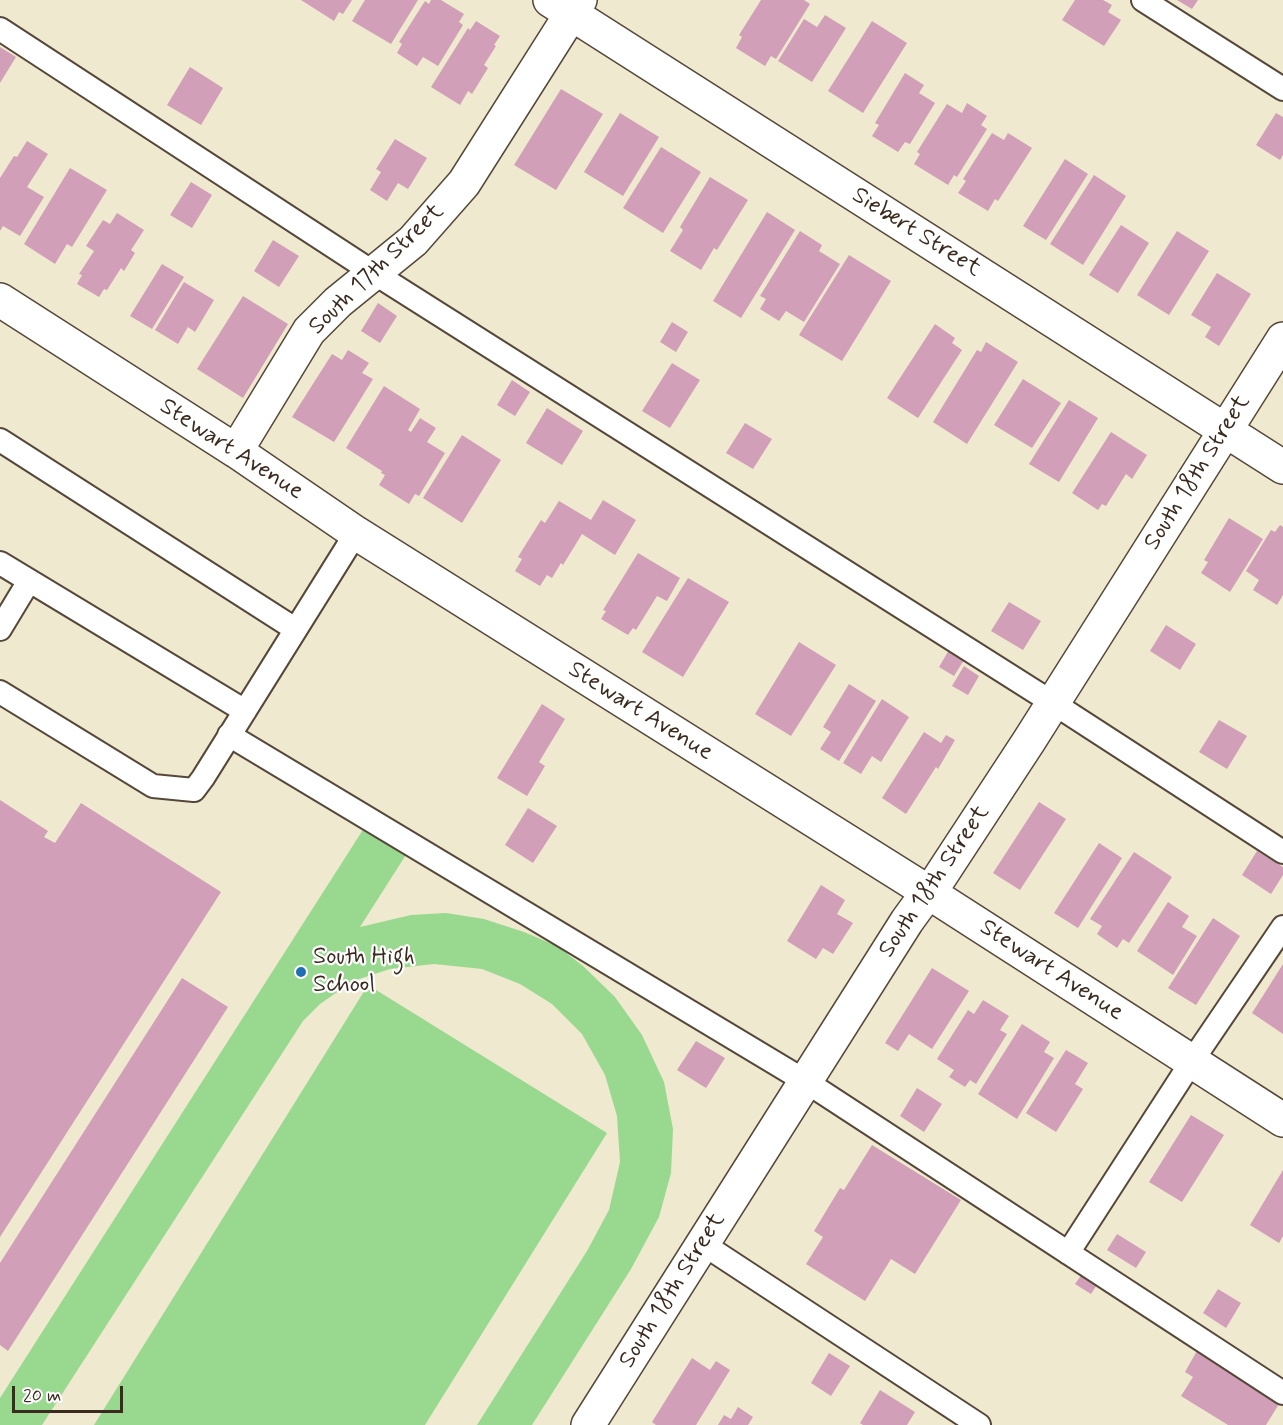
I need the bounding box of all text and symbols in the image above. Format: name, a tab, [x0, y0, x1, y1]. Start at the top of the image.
street label: Siebert Street	[846, 182, 986, 284]
street label: South 17th Street	[303, 198, 451, 342]
street label: South 18th Street	[1139, 390, 1257, 556]
street label: Stewart Avenue	[154, 393, 308, 507]
street label: Stewart Avenue	[562, 656, 718, 768]
street label: South 18th Street	[873, 800, 997, 964]
street label: Stewart Avenue	[974, 914, 1128, 1028]
place label: South High School	[313, 944, 415, 1000]
marker: South High School	[294, 965, 308, 979]
street label: South 18th Street	[614, 1208, 732, 1374]
scale bar	[15, 1374, 126, 1412]
text: 20 m	[23, 1384, 61, 1408]

